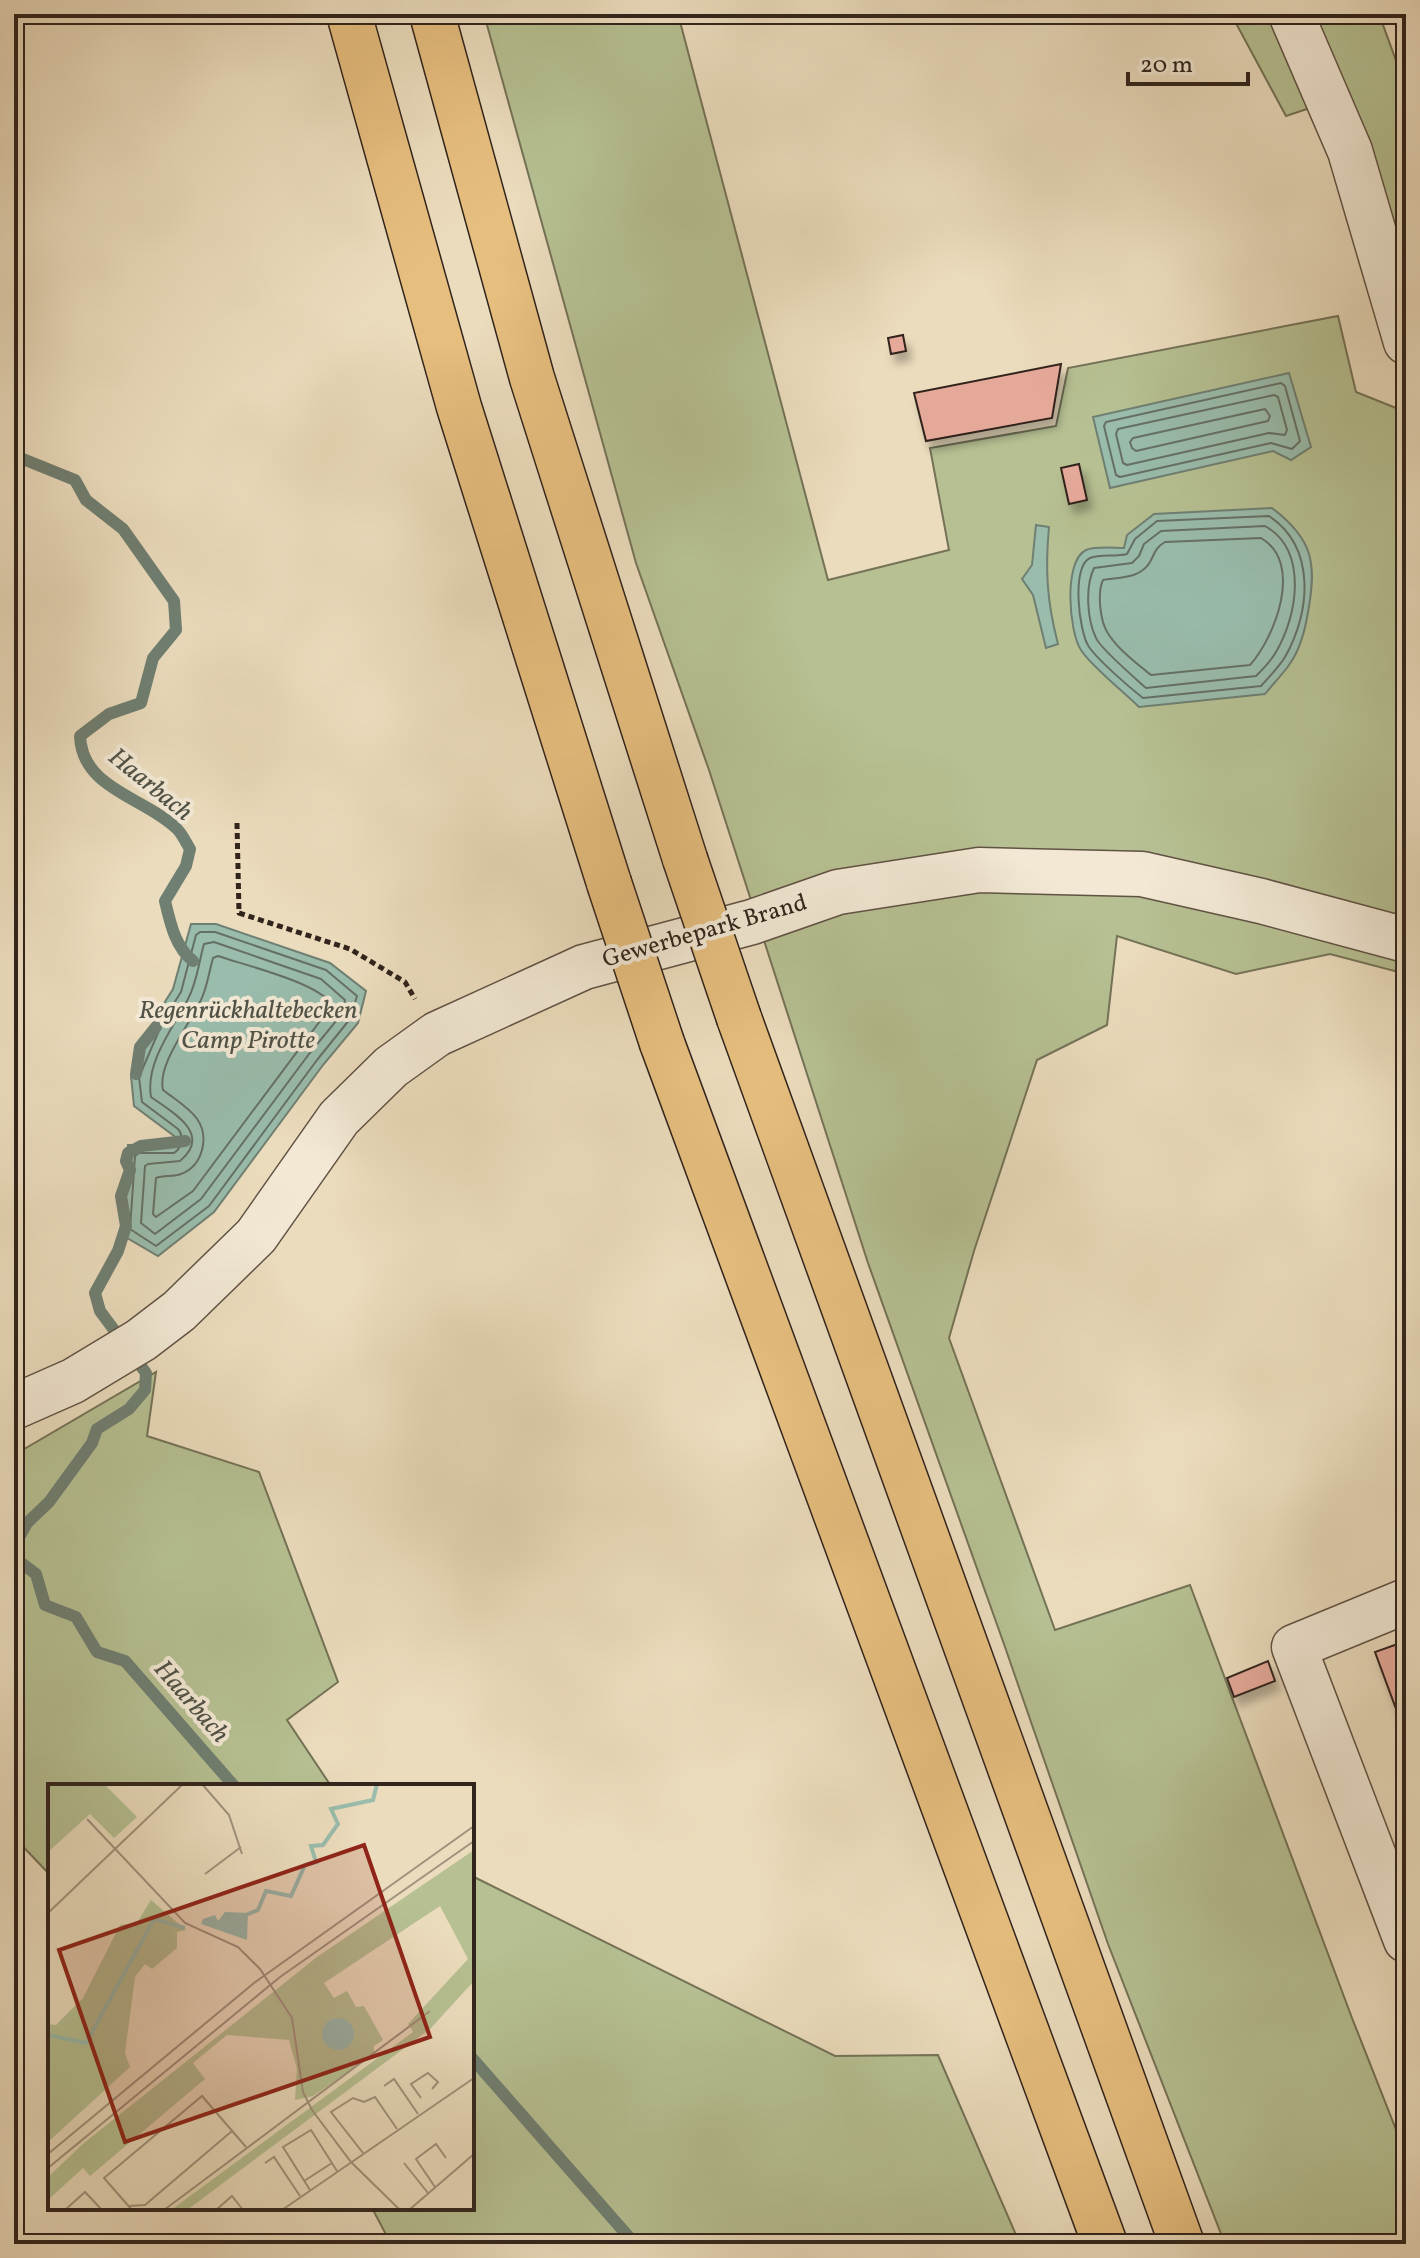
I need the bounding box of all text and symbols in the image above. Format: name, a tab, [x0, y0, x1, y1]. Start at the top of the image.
scale bar	[1128, 36, 1248, 86]
text: 20 m	[1140, 49, 1193, 83]
water label: Haarbach	[100, 740, 200, 830]
street label: Gewerbepark Brand	[599, 887, 811, 977]
water label: Regenrückhaltebecken Camp Pirotte	[138, 993, 358, 1059]
water label: Haarbach	[145, 1653, 237, 1751]
inset map	[48, 1784, 474, 2210]

